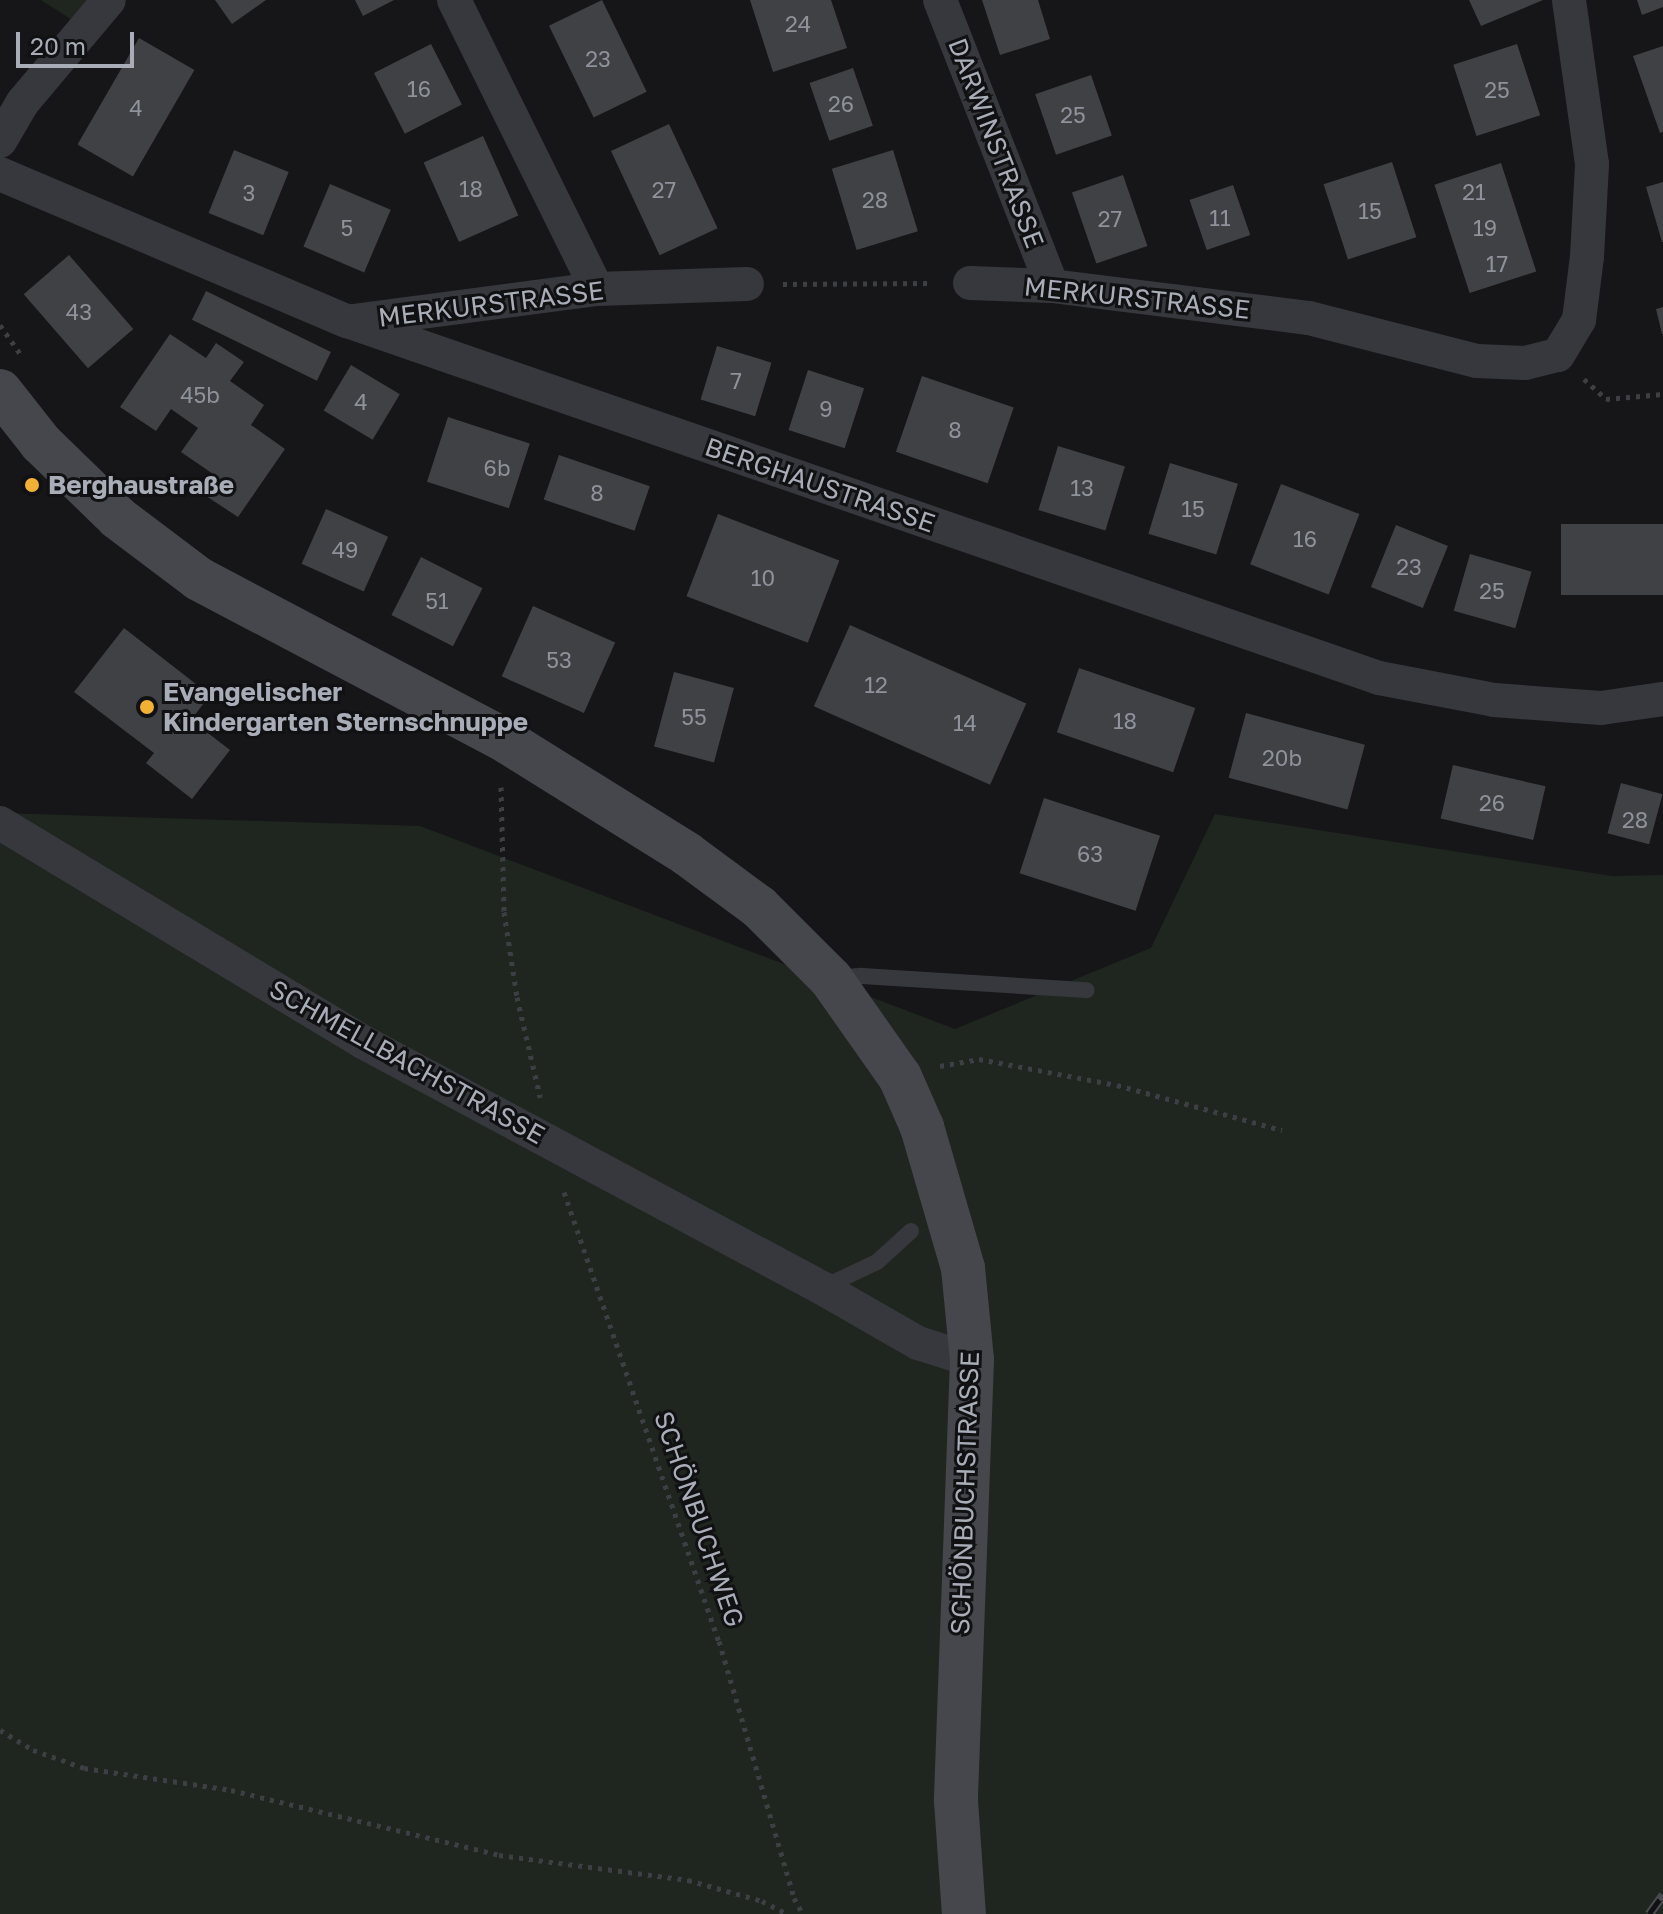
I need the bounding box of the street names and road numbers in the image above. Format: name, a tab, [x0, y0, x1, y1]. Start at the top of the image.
street label: DARWINSTRASSE	[942, 34, 1050, 252]
street label: MERKURSTRASSE	[1023, 271, 1251, 325]
street label: MERKURSTRASSE	[376, 275, 606, 333]
street label: BERGHAUSTRASSE	[701, 431, 939, 539]
street label: SCHMELLBACHSTRASSE	[264, 973, 550, 1151]
street label: SCHÖNBUCHSTRASSE	[944, 1351, 986, 1635]
street label: SCHÖNBUCHWEG	[647, 1407, 751, 1631]

